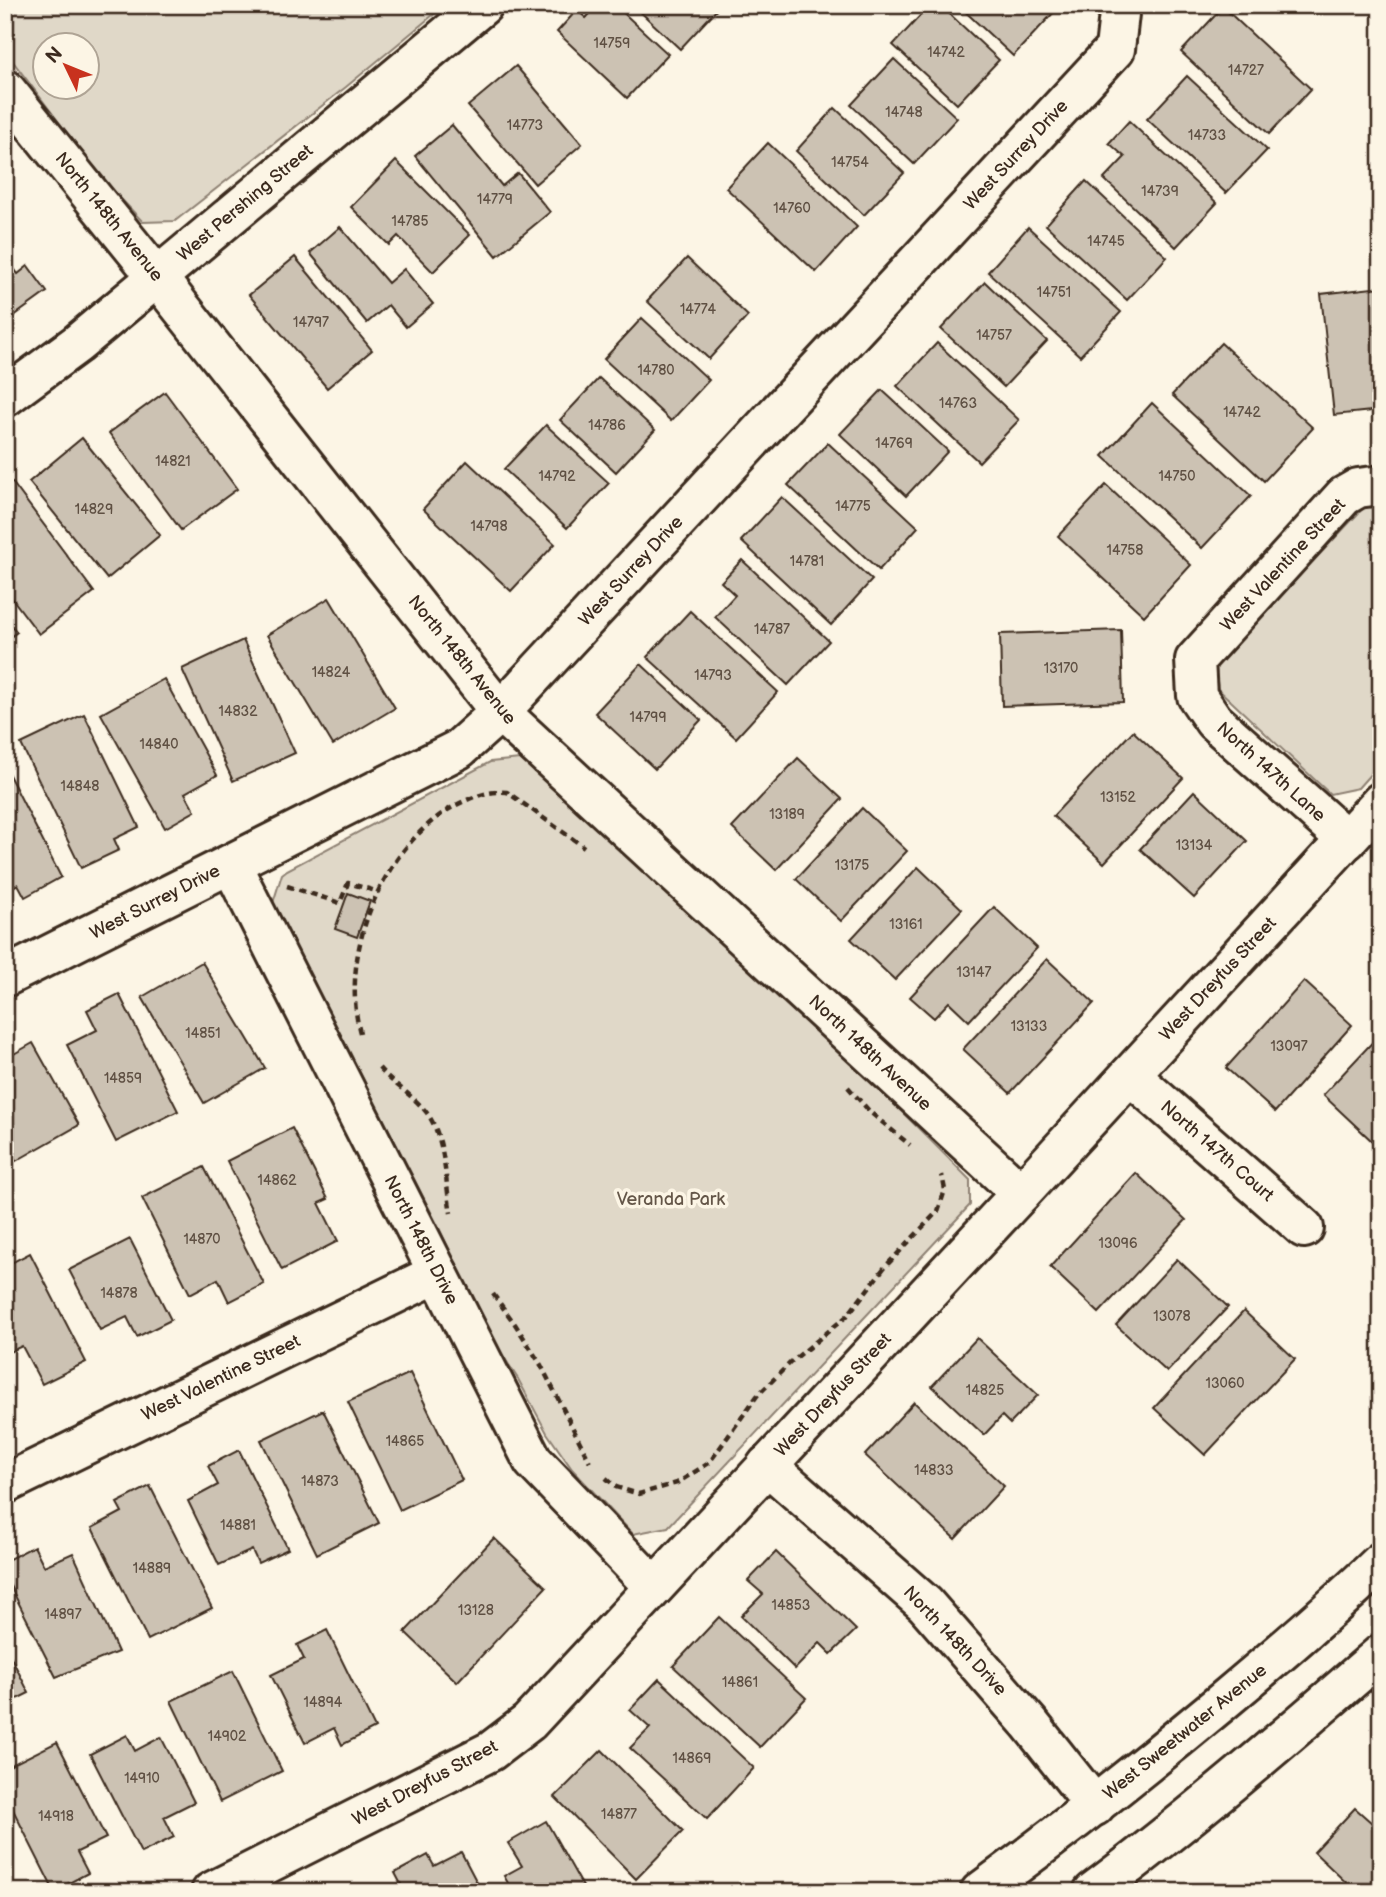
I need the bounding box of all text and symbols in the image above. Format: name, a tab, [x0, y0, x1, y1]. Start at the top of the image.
north arrow	[32, 32, 102, 102]
house number: 14759	[594, 35, 630, 52]
text: N	[41, 42, 68, 68]
house number: 14742	[927, 44, 966, 61]
house number: 14727	[1228, 62, 1264, 79]
street label: West Surrey Drive	[959, 95, 1073, 215]
house number: 14748	[885, 104, 923, 121]
house number: 14773	[507, 117, 543, 134]
house number: 14733	[1188, 127, 1226, 144]
street label: West Pershing Street	[173, 140, 317, 266]
street label: North 148th Avenue	[50, 148, 168, 286]
house number: 14754	[831, 154, 869, 171]
house number: 14739	[1141, 183, 1179, 200]
house number: 14779	[477, 191, 513, 208]
house number: 14760	[773, 200, 811, 217]
house number: 14785	[391, 213, 429, 230]
house number: 14745	[1087, 233, 1125, 250]
house number: 14751	[1037, 284, 1071, 301]
house number: 14774	[680, 301, 717, 318]
house number: 14797	[293, 314, 329, 331]
house number: 14757	[976, 327, 1012, 344]
house number: 14780	[637, 362, 675, 379]
house number: 14763	[939, 395, 977, 412]
house number: 14742	[1223, 404, 1262, 421]
house number: 14786	[588, 417, 626, 434]
house number: 14769	[875, 435, 913, 452]
house number: 14821	[155, 453, 191, 470]
house number: 14792	[538, 468, 576, 485]
house number: 14750	[1158, 468, 1196, 485]
street label: West Valentine Street	[1216, 494, 1350, 636]
house number: 14775	[835, 498, 871, 515]
house number: 14829	[75, 501, 113, 518]
street label: West Surrey Drive	[574, 511, 688, 631]
house number: 14798	[470, 518, 508, 535]
house number: 14758	[1106, 542, 1144, 559]
house number: 14781	[790, 553, 824, 570]
street label: North 148th Avenue	[403, 591, 521, 729]
house number: 14787	[754, 621, 790, 638]
house number: 13170	[1044, 660, 1078, 677]
house number: 14824	[312, 664, 351, 681]
house number: 14793	[694, 667, 732, 684]
house number: 14832	[219, 703, 258, 720]
house number: 14799	[629, 709, 667, 726]
street label: North 147th Lane	[1212, 718, 1330, 826]
house number: 14840	[140, 736, 178, 753]
house number: 14848	[61, 778, 99, 795]
house number: 13152	[1100, 789, 1137, 806]
house number: 13189	[769, 806, 805, 823]
house number: 13134	[1176, 837, 1213, 854]
house number: 13175	[835, 857, 869, 874]
street label: West Surrey Drive	[86, 860, 224, 944]
street label: West Dreyfus Street	[1155, 912, 1281, 1045]
house number: 13161	[889, 916, 923, 933]
house number: 13147	[957, 964, 992, 981]
street label: North 148th Avenue	[804, 991, 936, 1115]
house number: 13133	[1011, 1018, 1047, 1035]
house number: 14851	[185, 1025, 221, 1042]
house number: 13097	[1270, 1038, 1308, 1055]
house number: 14859	[104, 1070, 142, 1087]
street label: North 147th Court	[1156, 1096, 1278, 1206]
house number: 14862	[258, 1172, 297, 1189]
street label: North 148th Drive	[379, 1172, 463, 1308]
park label: Veranda Park	[617, 1189, 725, 1210]
house number: 14870	[183, 1231, 221, 1248]
house number: 13096	[1099, 1235, 1138, 1252]
house number: 14878	[100, 1285, 138, 1302]
house number: 13078	[1153, 1308, 1191, 1325]
street label: West Dreyfus Street	[770, 1328, 896, 1461]
street label: West Valentine Street	[138, 1330, 304, 1426]
house number: 13060	[1205, 1375, 1245, 1392]
house number: 14825	[966, 1382, 1004, 1399]
house number: 14865	[386, 1433, 424, 1450]
house number: 14833	[914, 1462, 954, 1479]
house number: 14873	[301, 1473, 339, 1490]
house number: 14881	[220, 1517, 256, 1534]
house number: 14889	[133, 1560, 171, 1577]
street label: North 148th Drive	[899, 1582, 1011, 1700]
house number: 14853	[772, 1597, 810, 1614]
house number: 13128	[458, 1602, 494, 1619]
house number: 14897	[44, 1606, 82, 1623]
street label: West Sweetwater Avenue	[1099, 1659, 1271, 1804]
house number: 14861	[722, 1674, 758, 1691]
house number: 14894	[304, 1694, 343, 1711]
house number: 14902	[208, 1728, 247, 1745]
street label: West Dreyfus Street	[349, 1736, 502, 1830]
house number: 14869	[673, 1750, 711, 1767]
house number: 14910	[124, 1770, 160, 1787]
house number: 14877	[601, 1806, 637, 1823]
house number: 14918	[38, 1808, 74, 1825]

